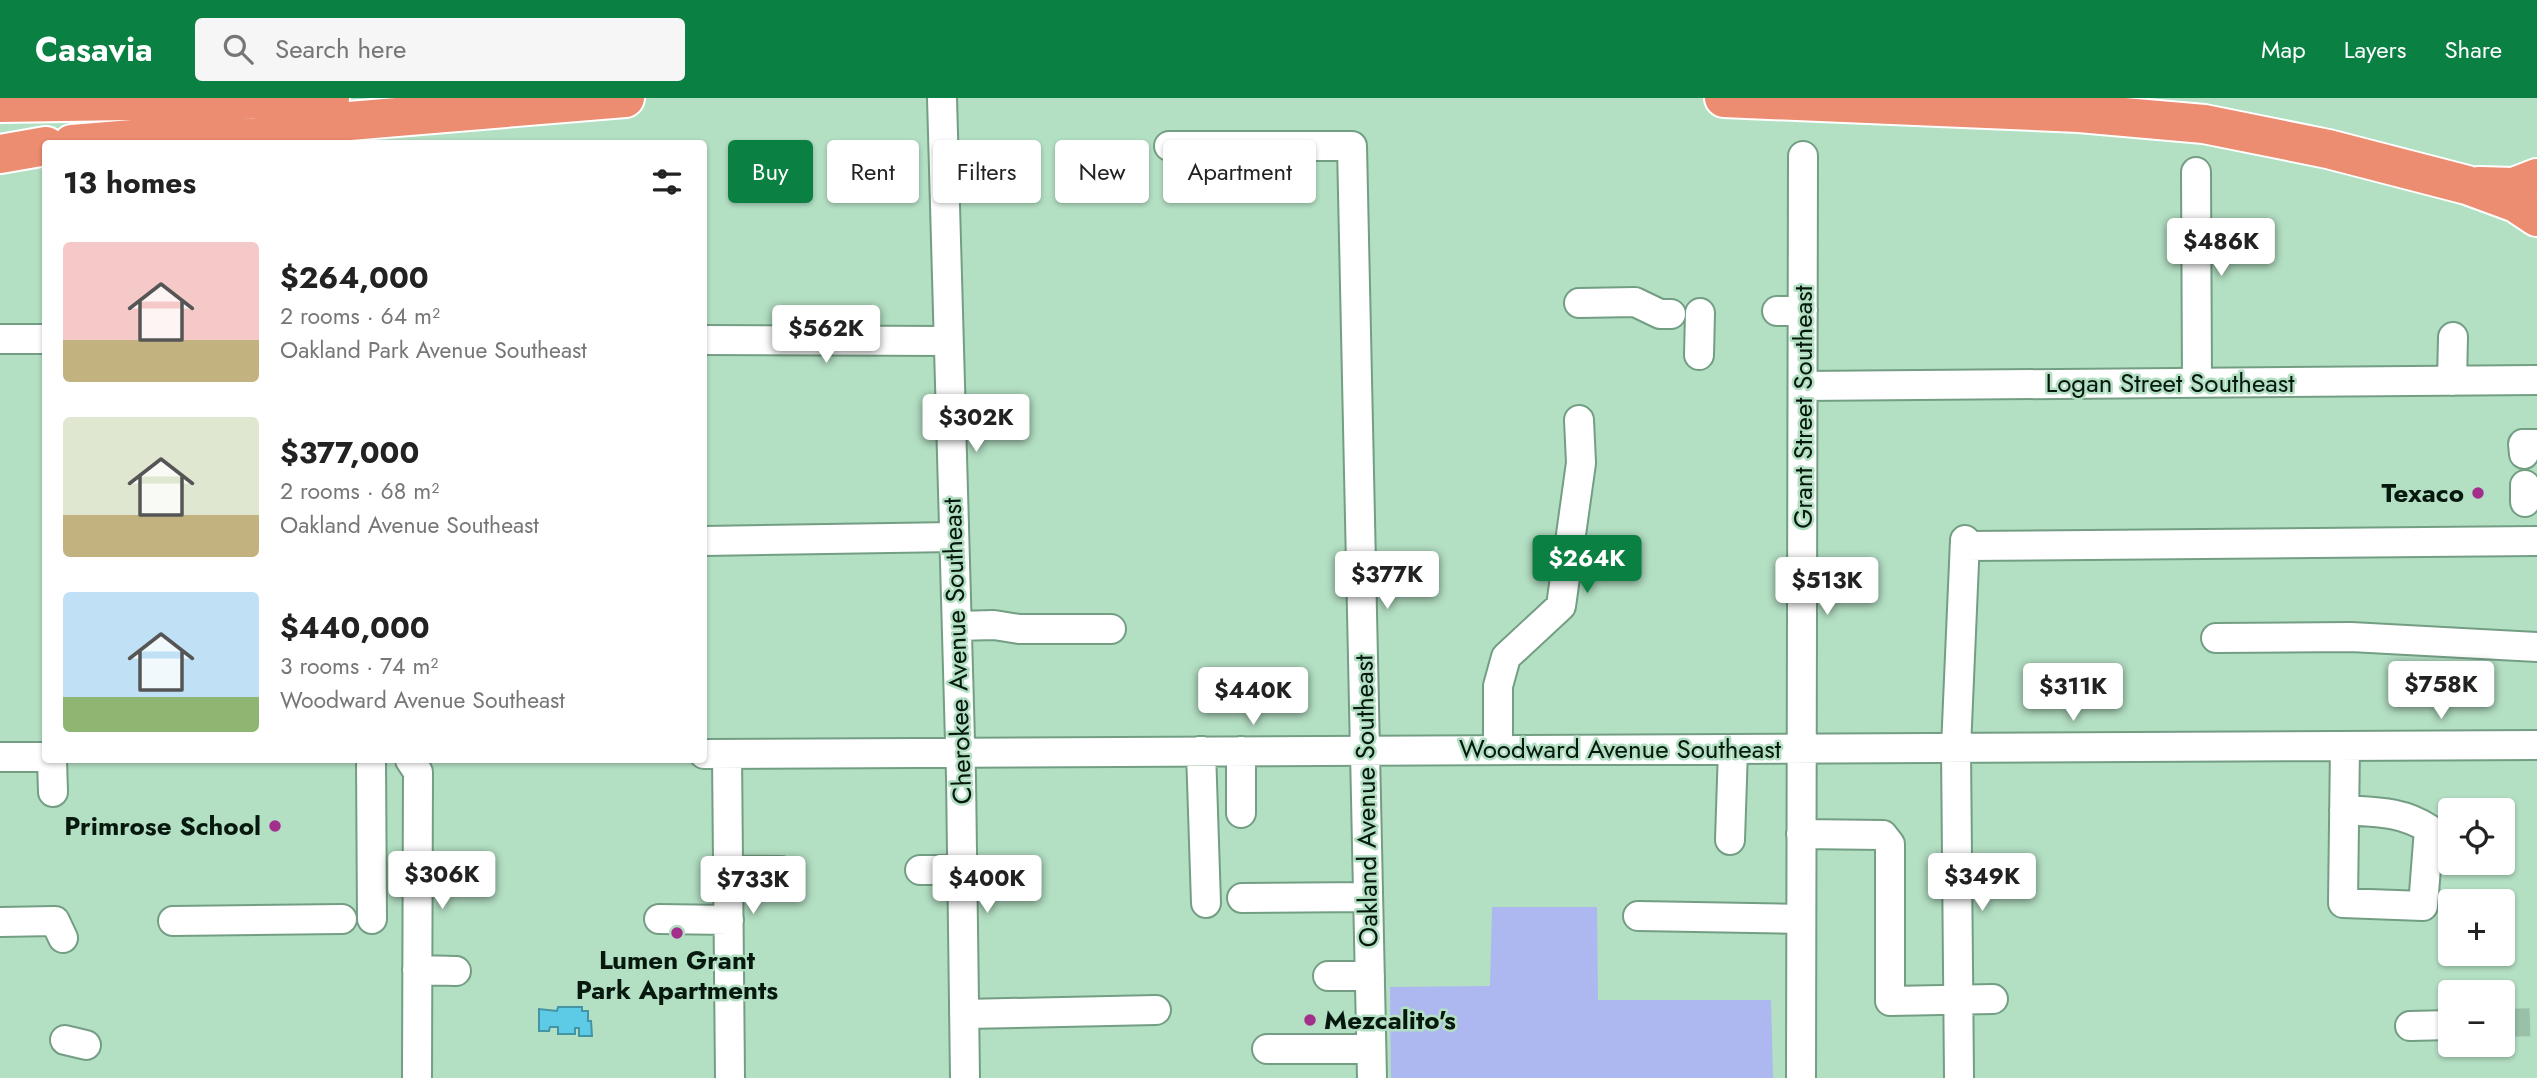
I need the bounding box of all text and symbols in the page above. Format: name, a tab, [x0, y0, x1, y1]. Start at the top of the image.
search box	[195, 18, 685, 81]
text: Casavia	[35, 26, 153, 73]
icon: search	[219, 30, 257, 68]
text: Search here	[275, 30, 406, 68]
text: Map	[2261, 32, 2306, 67]
text: Layers	[2344, 32, 2406, 67]
text: Share	[2444, 32, 2502, 67]
chip: Buy	[728, 140, 813, 203]
chip: Rent	[827, 140, 919, 203]
chip: Filters	[933, 140, 1041, 203]
chip: New	[1055, 140, 1149, 203]
chip: Apartment	[1163, 140, 1316, 203]
text: 13 homes	[63, 161, 196, 204]
icon: filters	[648, 163, 686, 201]
pin: $486K	[2172, 218, 2270, 278]
text: $486K	[2183, 224, 2259, 258]
text: $264,000	[280, 256, 429, 299]
icon: home	[119, 270, 203, 354]
street label: Grant Street Southeast	[1784, 284, 1822, 529]
text: 2 rooms · 64 m²	[280, 299, 440, 333]
pin: $562K	[777, 306, 875, 365]
text: $562K	[788, 311, 864, 345]
text: Oakland Park Avenue Southeast	[280, 333, 587, 367]
street label: Logan Street Southeast	[2045, 364, 2295, 402]
pin: $302K	[927, 394, 1025, 454]
text: $302K	[939, 400, 1013, 434]
text: $377,000	[280, 431, 419, 474]
icon: home	[119, 445, 203, 529]
text: 2 rooms · 68 m²	[280, 474, 439, 508]
place label: Texaco	[2381, 474, 2464, 512]
marker: Texaco	[2470, 485, 2486, 501]
street label: Cherokee Avenue Southeast	[933, 496, 981, 805]
text: Oakland Avenue Southeast	[280, 508, 539, 542]
pin: $264K	[1538, 536, 1636, 595]
text: $264K	[1549, 541, 1625, 575]
pin: $377K	[1338, 552, 1436, 611]
text: $377K	[1351, 557, 1423, 591]
pin: $513K	[1778, 558, 1876, 617]
text: $513K	[1791, 563, 1863, 597]
text: $440,000	[280, 606, 430, 649]
icon: home	[119, 620, 203, 704]
text: 3 rooms · 74 m²	[280, 649, 438, 683]
street label: Oakland Avenue Southeast	[1344, 654, 1388, 948]
pin: $758K	[2392, 662, 2490, 721]
pin: $311K	[2024, 664, 2122, 723]
text: $758K	[2404, 667, 2478, 701]
pin: $440K	[1204, 668, 1302, 727]
text: $311K	[2039, 669, 2107, 703]
text: $440K	[1214, 673, 1292, 707]
text: Woodward Avenue Southeast	[280, 683, 565, 717]
street label: Woodward Avenue Southeast	[1459, 730, 1782, 768]
map controls	[2438, 798, 2515, 1057]
button: locate	[2438, 798, 2515, 875]
place label: Primrose School	[64, 807, 261, 845]
marker: Primrose School	[267, 818, 283, 834]
pin: $306K	[393, 852, 491, 911]
pin: $349K	[1933, 854, 2031, 913]
pin: $733K	[704, 856, 802, 916]
pin: $400K	[938, 856, 1036, 915]
text: $306K	[404, 857, 480, 891]
text: $349K	[1944, 859, 2020, 893]
text: $400K	[949, 861, 1025, 895]
text: $733K	[717, 862, 789, 896]
button: +	[2438, 889, 2515, 966]
marker: Lumen Grant Park Apartments	[669, 925, 685, 941]
place label: Lumen Grant Park Apartments	[576, 941, 778, 1009]
button: −	[2438, 980, 2515, 1057]
place label: Mezcalito's	[1324, 1001, 1456, 1039]
marker: Mezcalito's	[1302, 1012, 1318, 1028]

